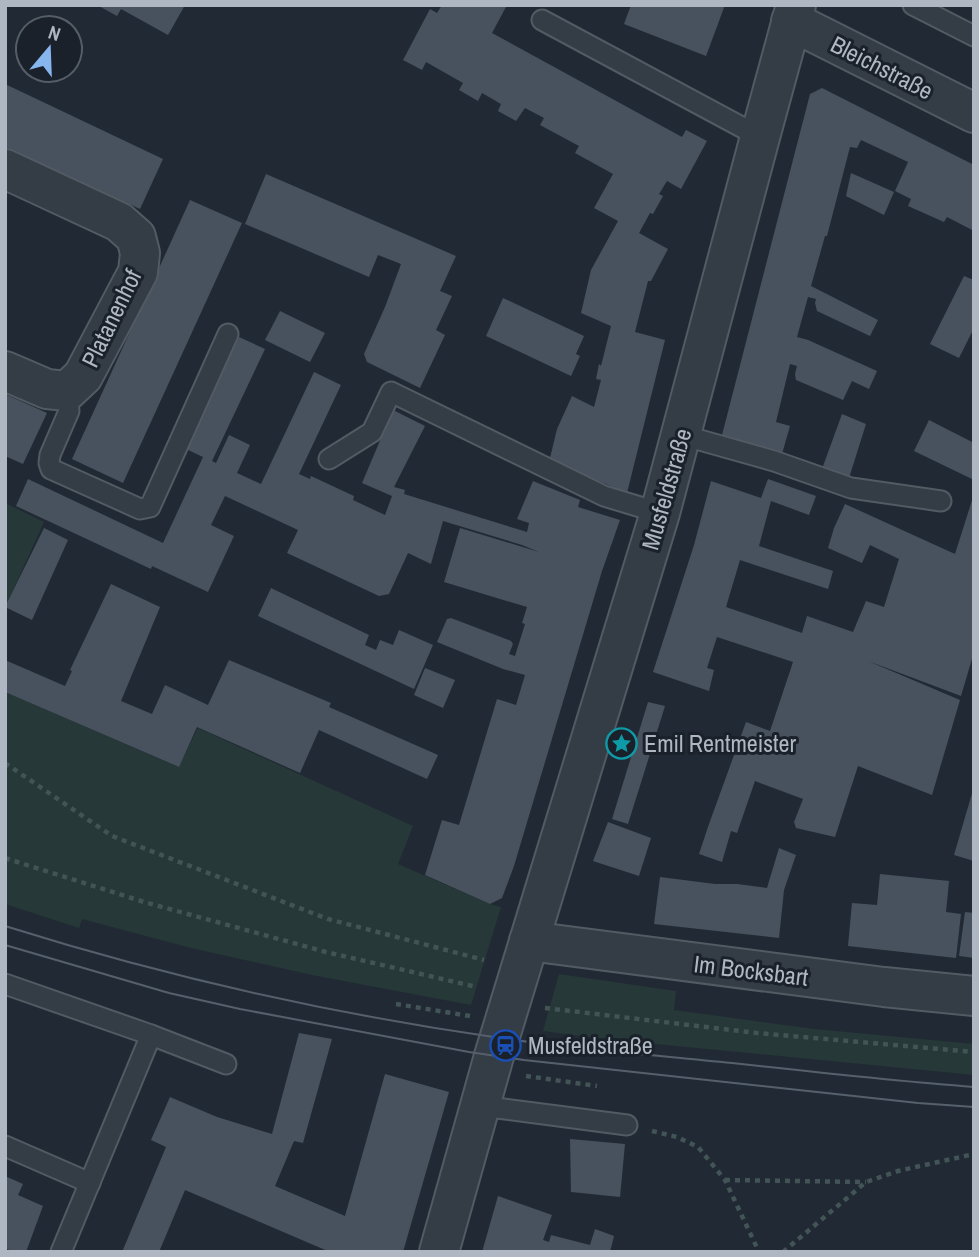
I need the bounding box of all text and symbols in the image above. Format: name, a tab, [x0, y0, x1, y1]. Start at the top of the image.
north arrow	[14, 14, 84, 84]
text: N	[45, 19, 64, 47]
street label: Bleichstraße	[826, 28, 938, 106]
street label: Platanenhof	[74, 263, 149, 372]
street label: Musfeldstraße	[633, 425, 699, 553]
place icon: Emil Rentmeister	[604, 726, 638, 760]
place label: Emil Rentmeister	[644, 727, 796, 759]
street label: Im Bocksbart	[692, 947, 810, 993]
station icon: Musfeldstraße	[488, 1028, 522, 1062]
place label: Musfeldstraße	[528, 1029, 653, 1061]

